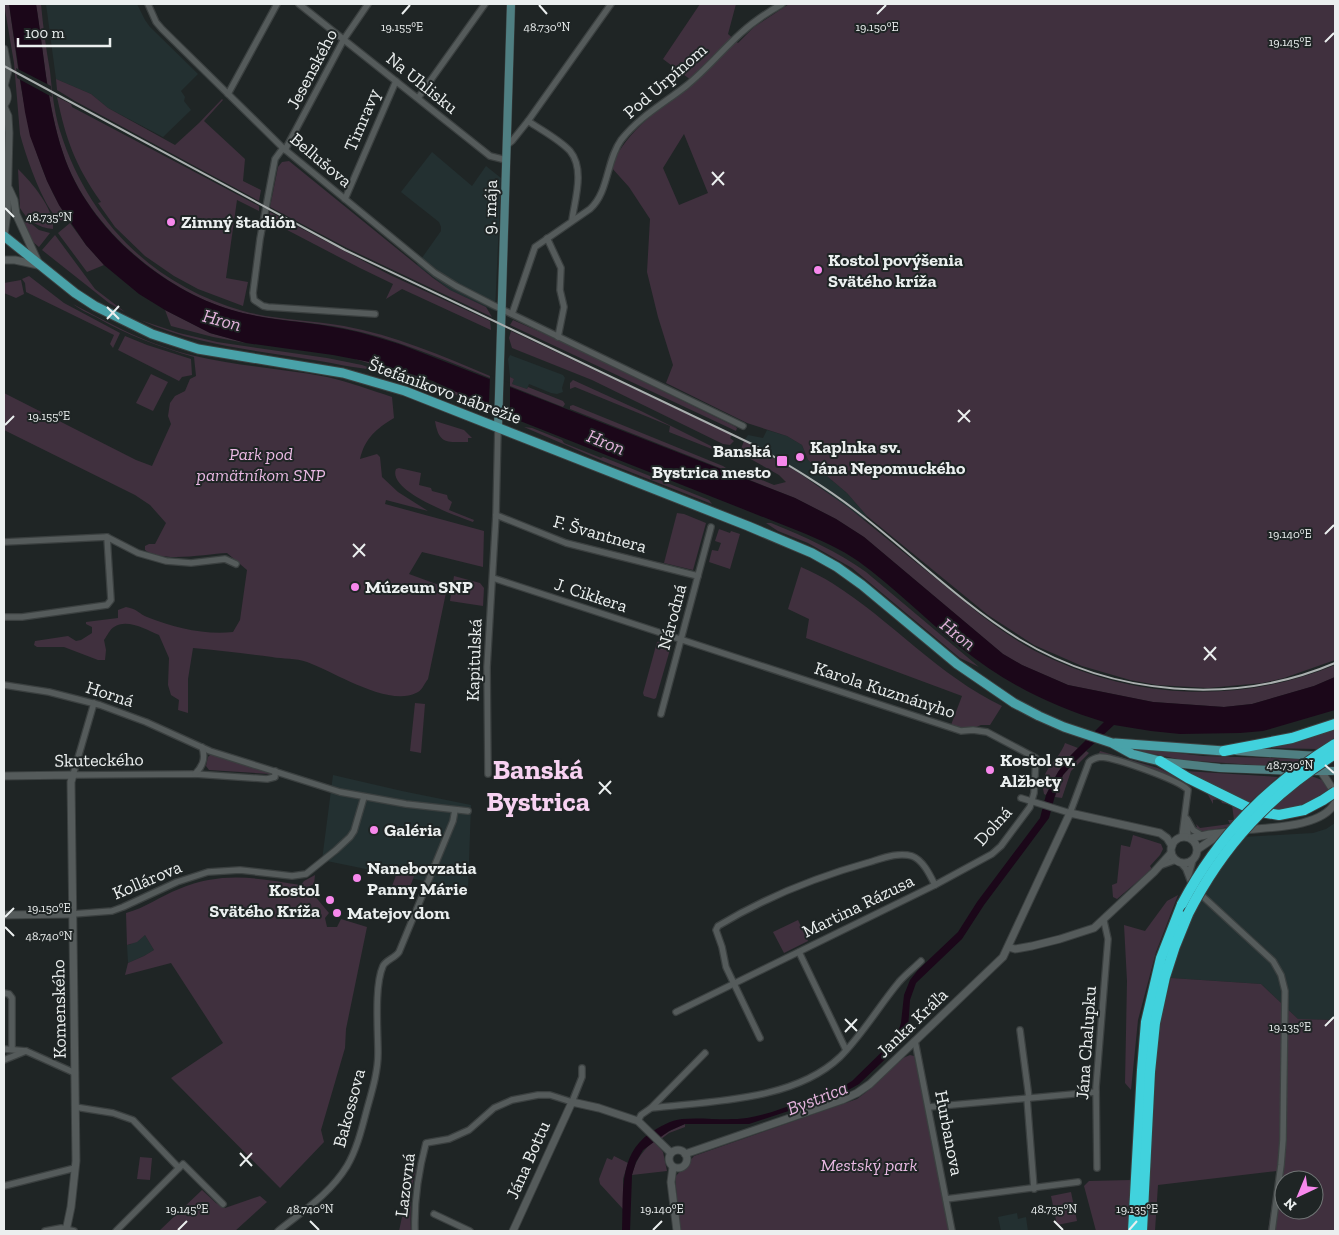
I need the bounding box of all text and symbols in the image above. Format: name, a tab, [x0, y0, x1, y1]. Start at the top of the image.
scale bar	[18, 15, 110, 47]
text: 19.155°E	[381, 20, 423, 34]
text: 48.730°N	[524, 20, 571, 34]
text: 19.150°E	[855, 20, 899, 34]
text: 100 m	[25, 24, 64, 42]
street label: Jesenského	[282, 25, 342, 113]
text: 19.145°E	[1269, 35, 1311, 49]
street label: Pod Urpínom	[619, 39, 712, 123]
street label: Na Uhlisku	[382, 47, 462, 119]
street label: Timravy	[339, 85, 385, 155]
street label: Bellušova	[286, 128, 357, 192]
street label: 9. mája	[478, 179, 502, 235]
text: 48.735°N	[26, 210, 72, 224]
place label: Zimný štadión	[181, 211, 296, 233]
marker: Zimný štadión	[165, 216, 177, 228]
place label: Kostol povýšenia Svätého kríža	[828, 249, 963, 292]
marker: Kostol povýšenia Svätého kríža	[812, 264, 824, 276]
water label: Hron	[200, 304, 244, 336]
street label: Štefánikovo nábrežie	[365, 353, 525, 429]
text: 19.155°E	[28, 409, 70, 423]
water label: Hron	[584, 424, 628, 460]
place label: Kaplnka sv. Jána Nepomuckého	[810, 436, 966, 479]
place label: Banská Bystrica mesto	[652, 440, 772, 483]
park label: Park pod pamätníkom SNP	[196, 443, 325, 486]
marker: Kaplnka sv. Jána Nepomuckého	[794, 451, 806, 463]
marker: Banská Bystrica mesto	[775, 454, 789, 468]
street label: F. Švantnera	[551, 510, 649, 558]
text: 19.140°E	[1268, 527, 1312, 541]
street label: J. Cikkera	[552, 573, 631, 617]
place label: Múzeum SNP	[365, 576, 473, 598]
marker: Múzeum SNP	[349, 581, 361, 593]
street label: Národná	[653, 581, 691, 652]
water label: Hron	[936, 613, 980, 655]
street label: Kapitulská	[462, 618, 486, 702]
street label: Karola Kuzmányho	[812, 657, 958, 723]
street label: Horná	[83, 676, 137, 712]
street label: Skuteckého	[54, 748, 144, 772]
place label: Kostol sv. Alžbety	[1000, 749, 1076, 792]
district label: Banská Bystrica	[486, 753, 590, 818]
text: 48.730°N	[1267, 758, 1314, 772]
marker: Kostol sv. Alžbety	[984, 764, 996, 776]
street label: Dolná	[970, 801, 1017, 850]
place label: Galéria	[384, 819, 442, 841]
marker: Galéria	[368, 824, 380, 836]
street label: Kollárova	[109, 855, 185, 904]
place label: Nanebovzatia Panny Márie	[367, 857, 477, 900]
street label: Martina Rázusa	[799, 869, 918, 943]
marker: Nanebovzatia Panny Márie	[351, 872, 363, 884]
place label: Kostol Svätého Kríža	[209, 879, 320, 922]
marker: Kostol Svätého Kríža	[324, 894, 336, 906]
text: 19.150°E	[27, 901, 71, 915]
place label: Matejov dom	[347, 902, 450, 924]
marker: Matejov dom	[331, 907, 343, 919]
text: 48.740°N	[25, 929, 73, 943]
street label: Komenského	[47, 959, 71, 1059]
street label: Janka Kráľa	[872, 983, 952, 1062]
street label: Jána Chalupku	[1071, 985, 1101, 1101]
text: 19.135°E	[1269, 1020, 1311, 1034]
street label: Bakossova	[328, 1066, 370, 1150]
water label: Bystrica	[783, 1076, 851, 1120]
street label: Hurbanova	[930, 1089, 968, 1178]
street label: Jána Bottu	[501, 1118, 555, 1202]
street label: Lazovná	[390, 1152, 420, 1218]
park label: Mestský park	[820, 1154, 918, 1176]
north arrow	[1274, 1170, 1324, 1220]
text: N	[1280, 1194, 1300, 1214]
text: 19.145°E	[166, 1202, 208, 1216]
text: 48.740°N	[286, 1202, 334, 1216]
text: 19.140°E	[640, 1202, 684, 1216]
text: 48.735°N	[1031, 1202, 1077, 1216]
text: 19.135°E	[1116, 1202, 1158, 1216]

